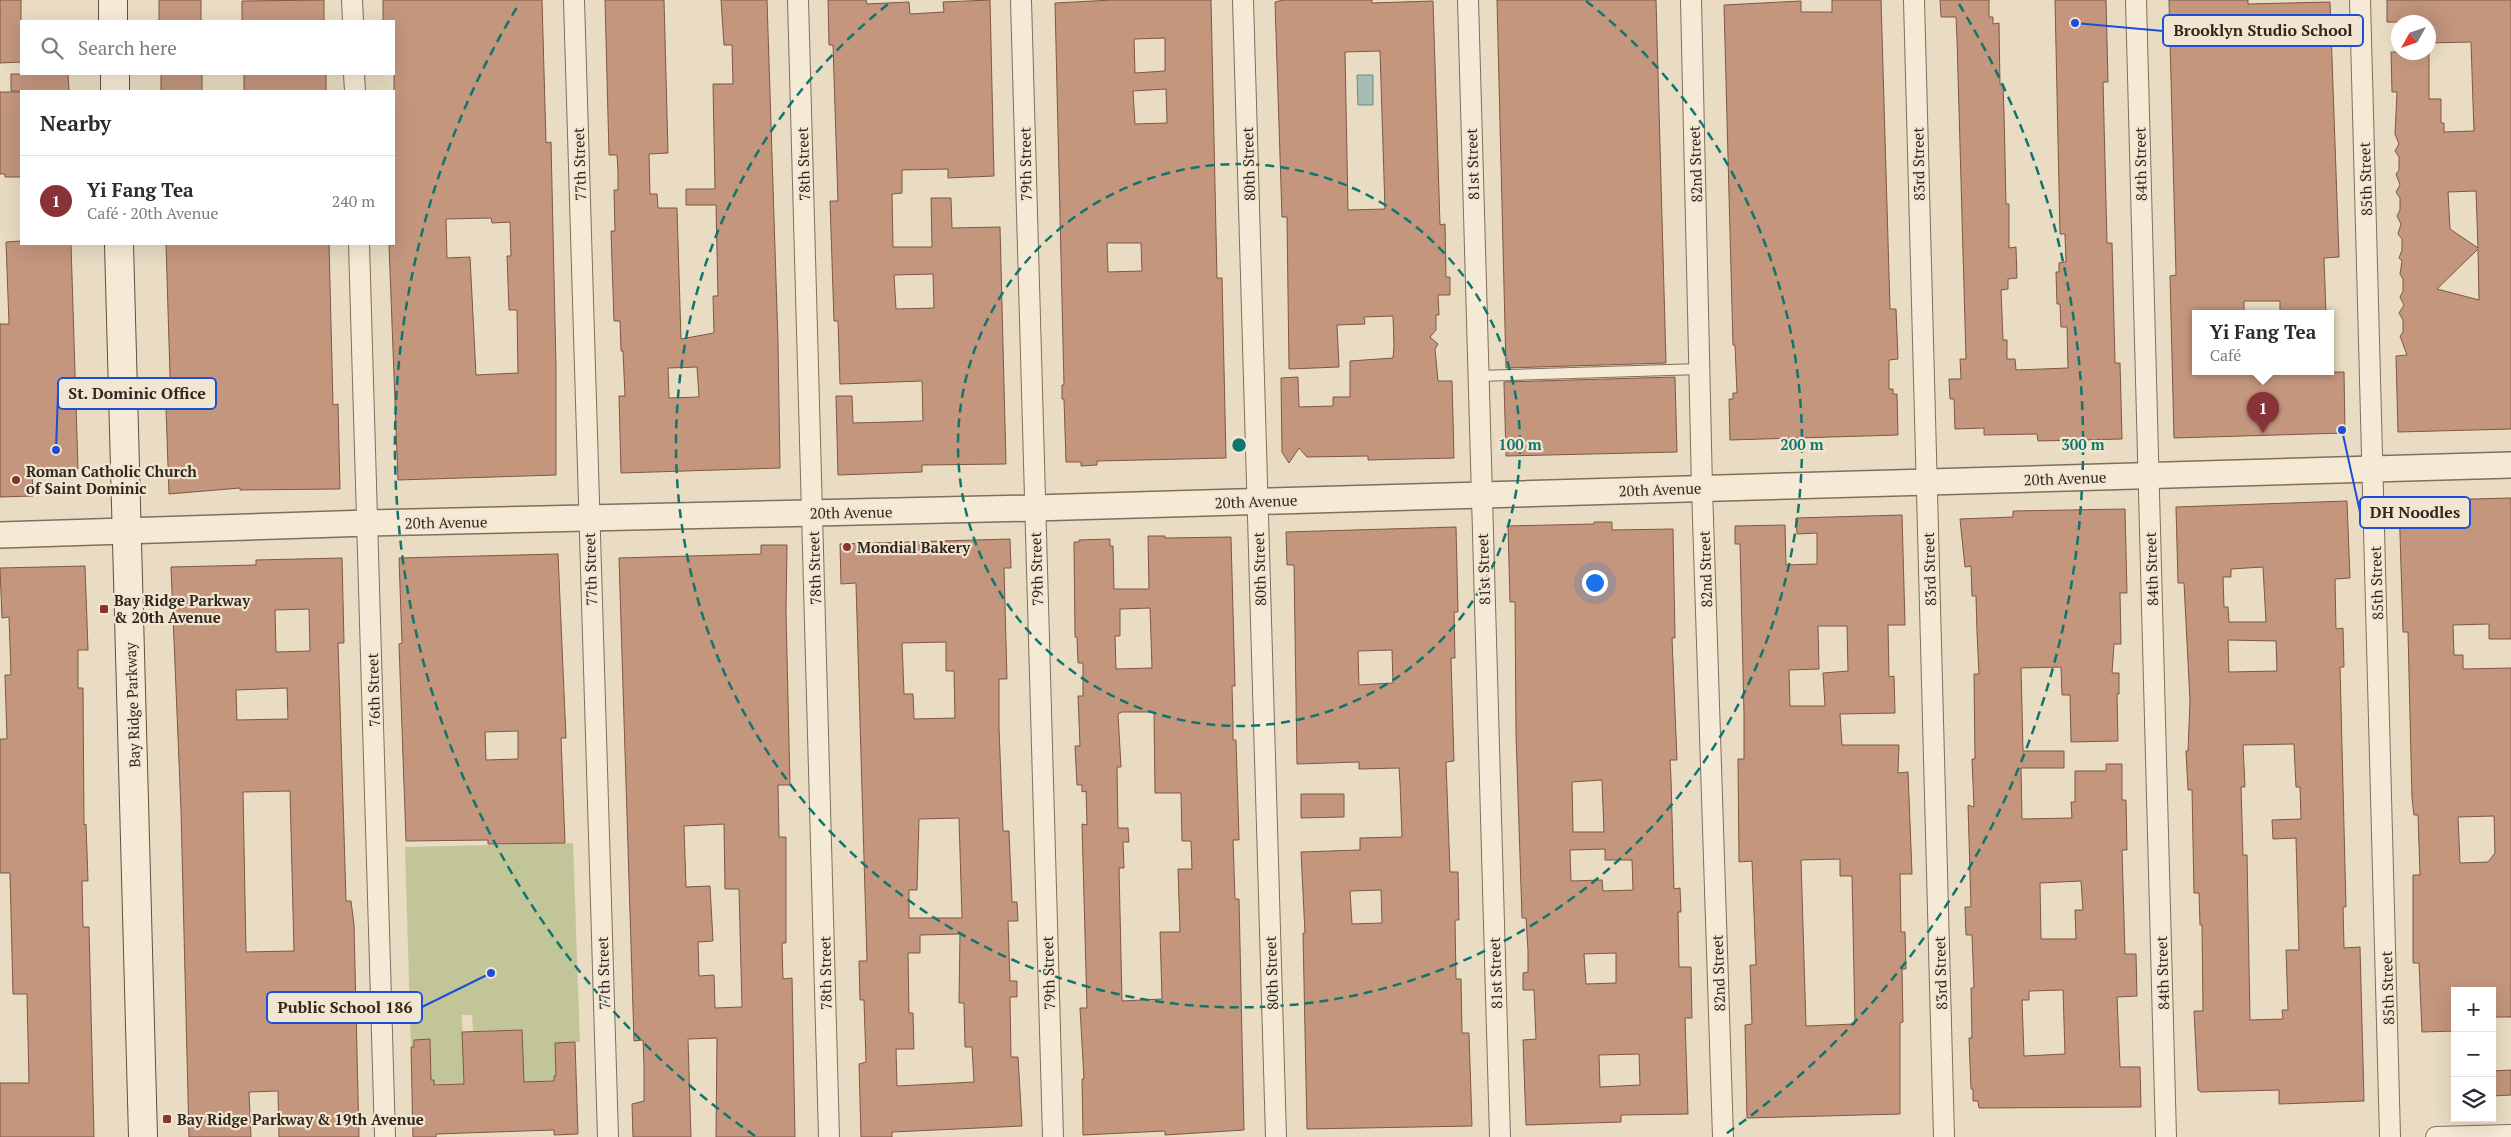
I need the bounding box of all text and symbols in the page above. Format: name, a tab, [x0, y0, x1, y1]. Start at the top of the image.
callout: Brooklyn Studio School	[2163, 15, 2363, 46]
north arrow	[2391, 15, 2436, 60]
text: Brooklyn Studio School	[2173, 19, 2353, 41]
search box	[20, 20, 395, 75]
icon: search	[38, 34, 66, 62]
text: Search here	[78, 35, 177, 60]
text: Nearby	[40, 109, 111, 137]
street label: 82nd Street	[1684, 125, 1706, 203]
street label: 78th Street	[792, 126, 814, 201]
street label: 79th Street	[1014, 126, 1036, 201]
street label: 80th Street	[1237, 126, 1259, 201]
street label: 84th Street	[2129, 126, 2151, 201]
street label: 77th Street	[568, 127, 590, 201]
street label: 81st Street	[1461, 127, 1483, 200]
street label: 83rd Street	[1907, 127, 1929, 201]
street label: 85th Street	[2354, 141, 2376, 216]
text: Yi Fang Tea	[87, 177, 194, 202]
text: 1	[51, 190, 61, 212]
text: 240 m	[332, 190, 375, 212]
text: Café · 20th Avenue	[87, 202, 219, 224]
popup	[2192, 310, 2334, 375]
text: Yi Fang Tea	[2210, 319, 2316, 344]
text: Café	[2210, 344, 2241, 366]
callout: St. Dominic Office	[58, 378, 216, 409]
text: St. Dominic Office	[68, 382, 206, 404]
pin: 1	[2247, 392, 2279, 433]
text: 100 m	[1498, 434, 1542, 454]
text: 200 m	[1780, 434, 1824, 454]
text: 300 m	[2061, 434, 2105, 454]
centre of rings	[1230, 436, 1248, 454]
place label: Roman Catholic Church of Saint Dominic	[26, 461, 197, 498]
street label: 20th Avenue	[2023, 467, 2107, 489]
marker: Roman Catholic Church of Saint Dominic	[10, 474, 22, 486]
street label: 20th Avenue	[1618, 478, 1702, 500]
street label: 20th Avenue	[1214, 490, 1298, 512]
callout: DH Noodles	[2360, 497, 2470, 528]
street label: 20th Avenue	[809, 501, 893, 523]
text: DH Noodles	[2370, 501, 2460, 523]
street label: 20th Avenue	[404, 511, 488, 533]
street label: 78th Street	[803, 530, 825, 605]
street label: 82nd Street	[1694, 530, 1716, 608]
street label: 79th Street	[1025, 531, 1047, 606]
street label: 80th Street	[1248, 531, 1270, 606]
street label: 83rd Street	[1918, 531, 1940, 606]
street label: 84th Street	[2140, 531, 2162, 606]
street label: 77th Street	[579, 532, 601, 606]
street label: 81st Street	[1472, 532, 1494, 605]
place label: Mondial Bakery	[857, 537, 971, 557]
marker: Mondial Bakery	[841, 541, 853, 553]
street label: 85th Street	[2365, 545, 2387, 620]
your location	[1582, 570, 1608, 596]
place label: Bay Ridge Parkway & 20th Avenue	[114, 590, 251, 627]
marker: Bay Ridge Parkway & 20th Avenue	[98, 603, 110, 615]
street label: Bay Ridge Parkway	[120, 641, 144, 768]
street label: 76th Street	[362, 652, 384, 727]
street label: 82nd Street	[1707, 934, 1729, 1012]
street label: 78th Street	[814, 935, 836, 1010]
street label: 79th Street	[1037, 935, 1059, 1010]
street label: 80th Street	[1260, 935, 1282, 1010]
street label: 83rd Street	[1929, 935, 1951, 1010]
street label: 84th Street	[2151, 935, 2173, 1010]
street label: 77th Street	[592, 936, 614, 1010]
street label: 81st Street	[1484, 936, 1506, 1009]
street label: 85th Street	[2376, 950, 2398, 1025]
map controls	[2451, 987, 2496, 1122]
button: +	[2451, 987, 2496, 1032]
callout: Public School 186	[267, 992, 422, 1023]
text: Public School 186	[278, 996, 412, 1018]
button: −	[2451, 1032, 2496, 1077]
button: layers	[2451, 1077, 2496, 1122]
place label: Bay Ridge Parkway & 19th Avenue	[177, 1109, 424, 1129]
marker: Bay Ridge Parkway & 19th Avenue	[161, 1113, 173, 1125]

